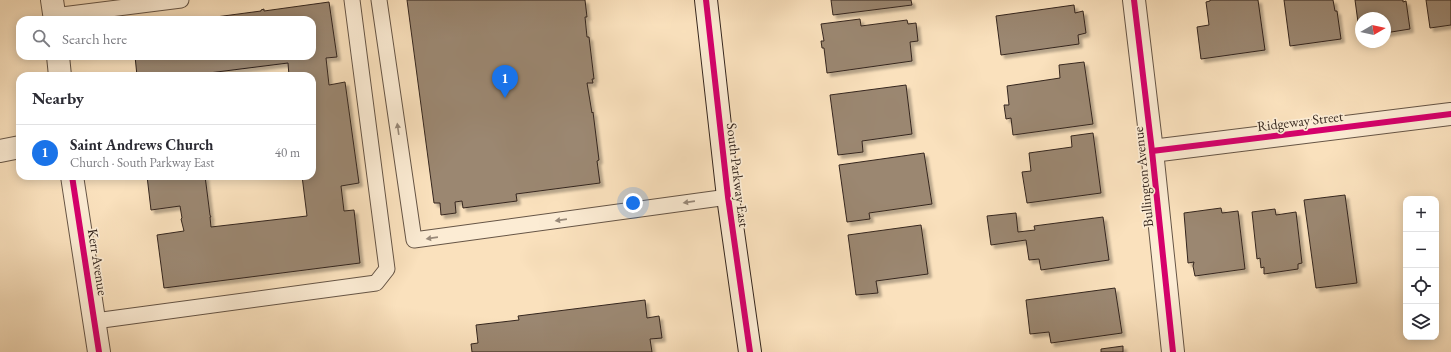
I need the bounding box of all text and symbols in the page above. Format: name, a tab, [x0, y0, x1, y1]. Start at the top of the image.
north arrow	[1355, 12, 1391, 48]
search box	[16, 16, 316, 60]
icon: search	[30, 27, 52, 49]
text: Search here	[62, 29, 127, 48]
pin: 1	[492, 65, 518, 98]
text: Nearby	[32, 87, 84, 109]
street label: Ridgeway Street	[1256, 107, 1345, 135]
street label: South Parkway East	[723, 122, 753, 229]
one-way arrow	[395, 123, 401, 135]
street label: Bullington Avenue	[1129, 125, 1157, 228]
text: Saint Andrews Church	[70, 135, 213, 154]
text: 1	[42, 144, 48, 161]
text: 40 m	[275, 144, 300, 161]
text: Church · South Parkway East	[70, 154, 214, 171]
your location	[623, 193, 643, 213]
map controls	[1403, 196, 1439, 340]
button: +	[1403, 196, 1439, 232]
one-way arrow	[683, 199, 695, 205]
one-way arrow	[555, 217, 567, 223]
street label: Kerr Avenue	[84, 227, 112, 297]
button: −	[1403, 232, 1439, 268]
one-way arrow	[426, 235, 438, 241]
button: locate	[1403, 268, 1439, 304]
button: layers	[1403, 304, 1439, 340]

